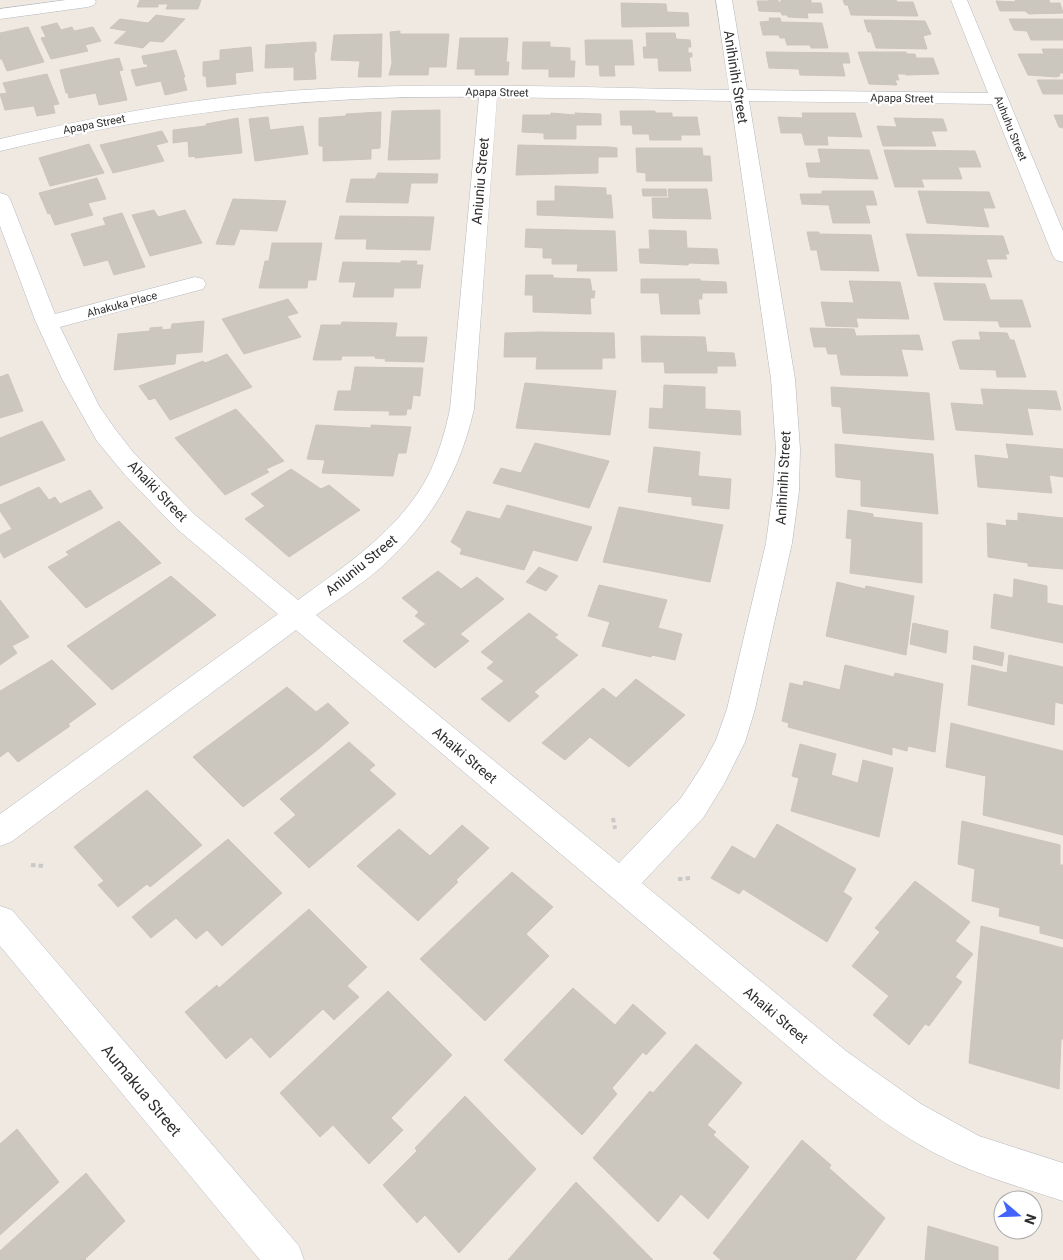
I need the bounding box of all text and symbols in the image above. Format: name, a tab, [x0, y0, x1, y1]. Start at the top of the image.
street label: Anihinihi Street	[721, 29, 751, 125]
street label: Apapa Street	[465, 85, 529, 100]
street label: Apapa Street	[870, 91, 934, 106]
street label: Auhuhu Street	[992, 94, 1030, 163]
street label: Apapa Street	[62, 112, 127, 137]
street label: Aniuniu Street	[468, 136, 492, 225]
street label: Ahakuka Place	[86, 289, 159, 320]
street label: Anihinihi Street	[773, 430, 793, 525]
street label: Ahaiki Street	[125, 457, 191, 525]
street label: Aniuniu Street	[322, 531, 400, 599]
street label: Ahaiki Street	[430, 724, 501, 787]
street label: Ahaiki Street	[741, 984, 812, 1047]
street label: Aumakua Street	[98, 1041, 185, 1140]
north arrow	[993, 1190, 1043, 1240]
text: N	[1021, 1212, 1039, 1227]

